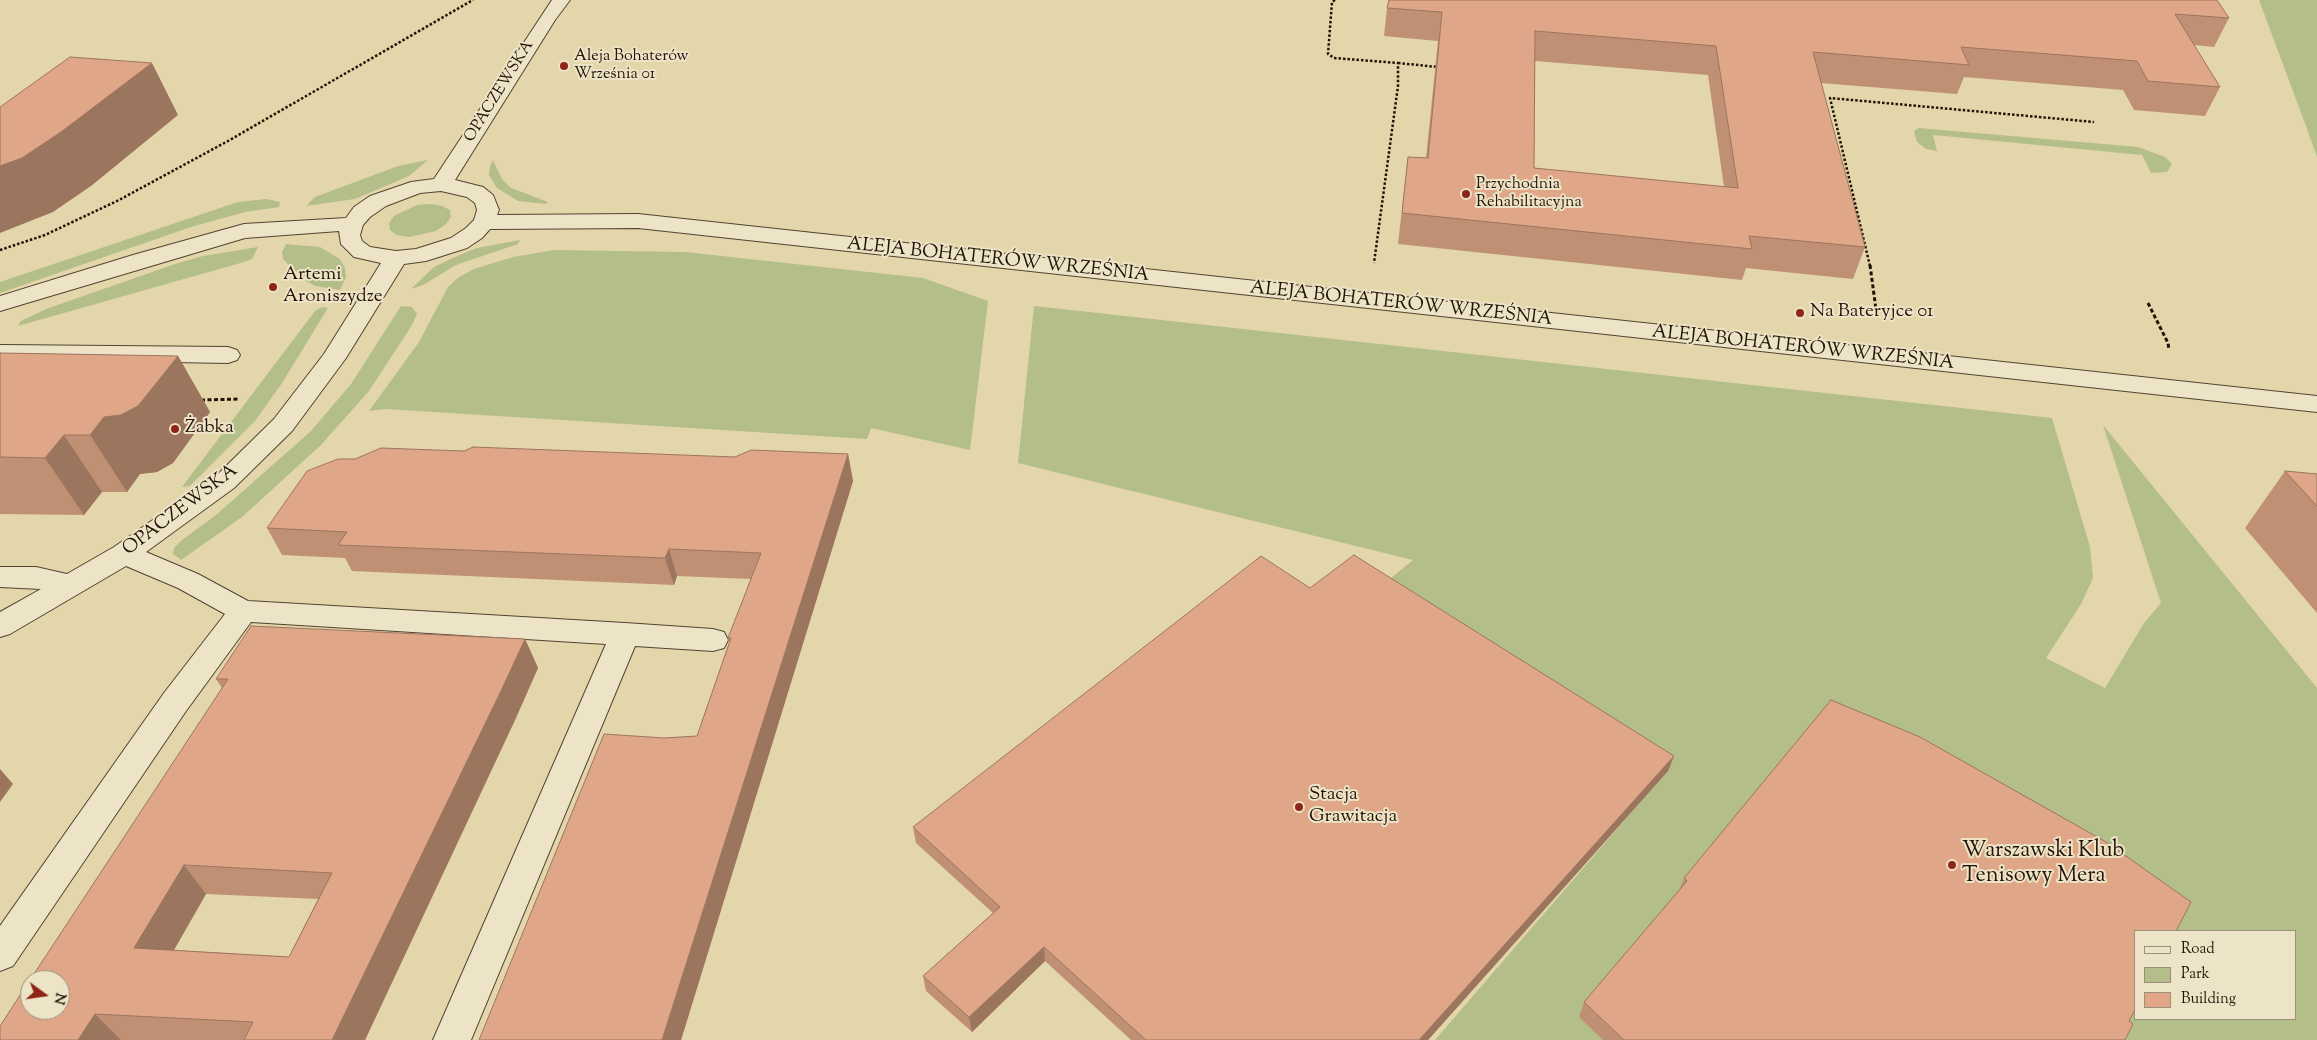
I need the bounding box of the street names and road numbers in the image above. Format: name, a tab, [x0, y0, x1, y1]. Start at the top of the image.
street label: OPACZEWSKA	[461, 38, 539, 146]
street label: ALEJA BOHATERÓW WRZEŚNIA	[846, 234, 1150, 288]
street label: ALEJA BOHATERÓW WRZEŚNIA	[1249, 278, 1553, 332]
street label: ALEJA BOHATERÓW WRZEŚNIA	[1651, 322, 1955, 376]
street label: OPACZEWSKA	[119, 460, 243, 562]

